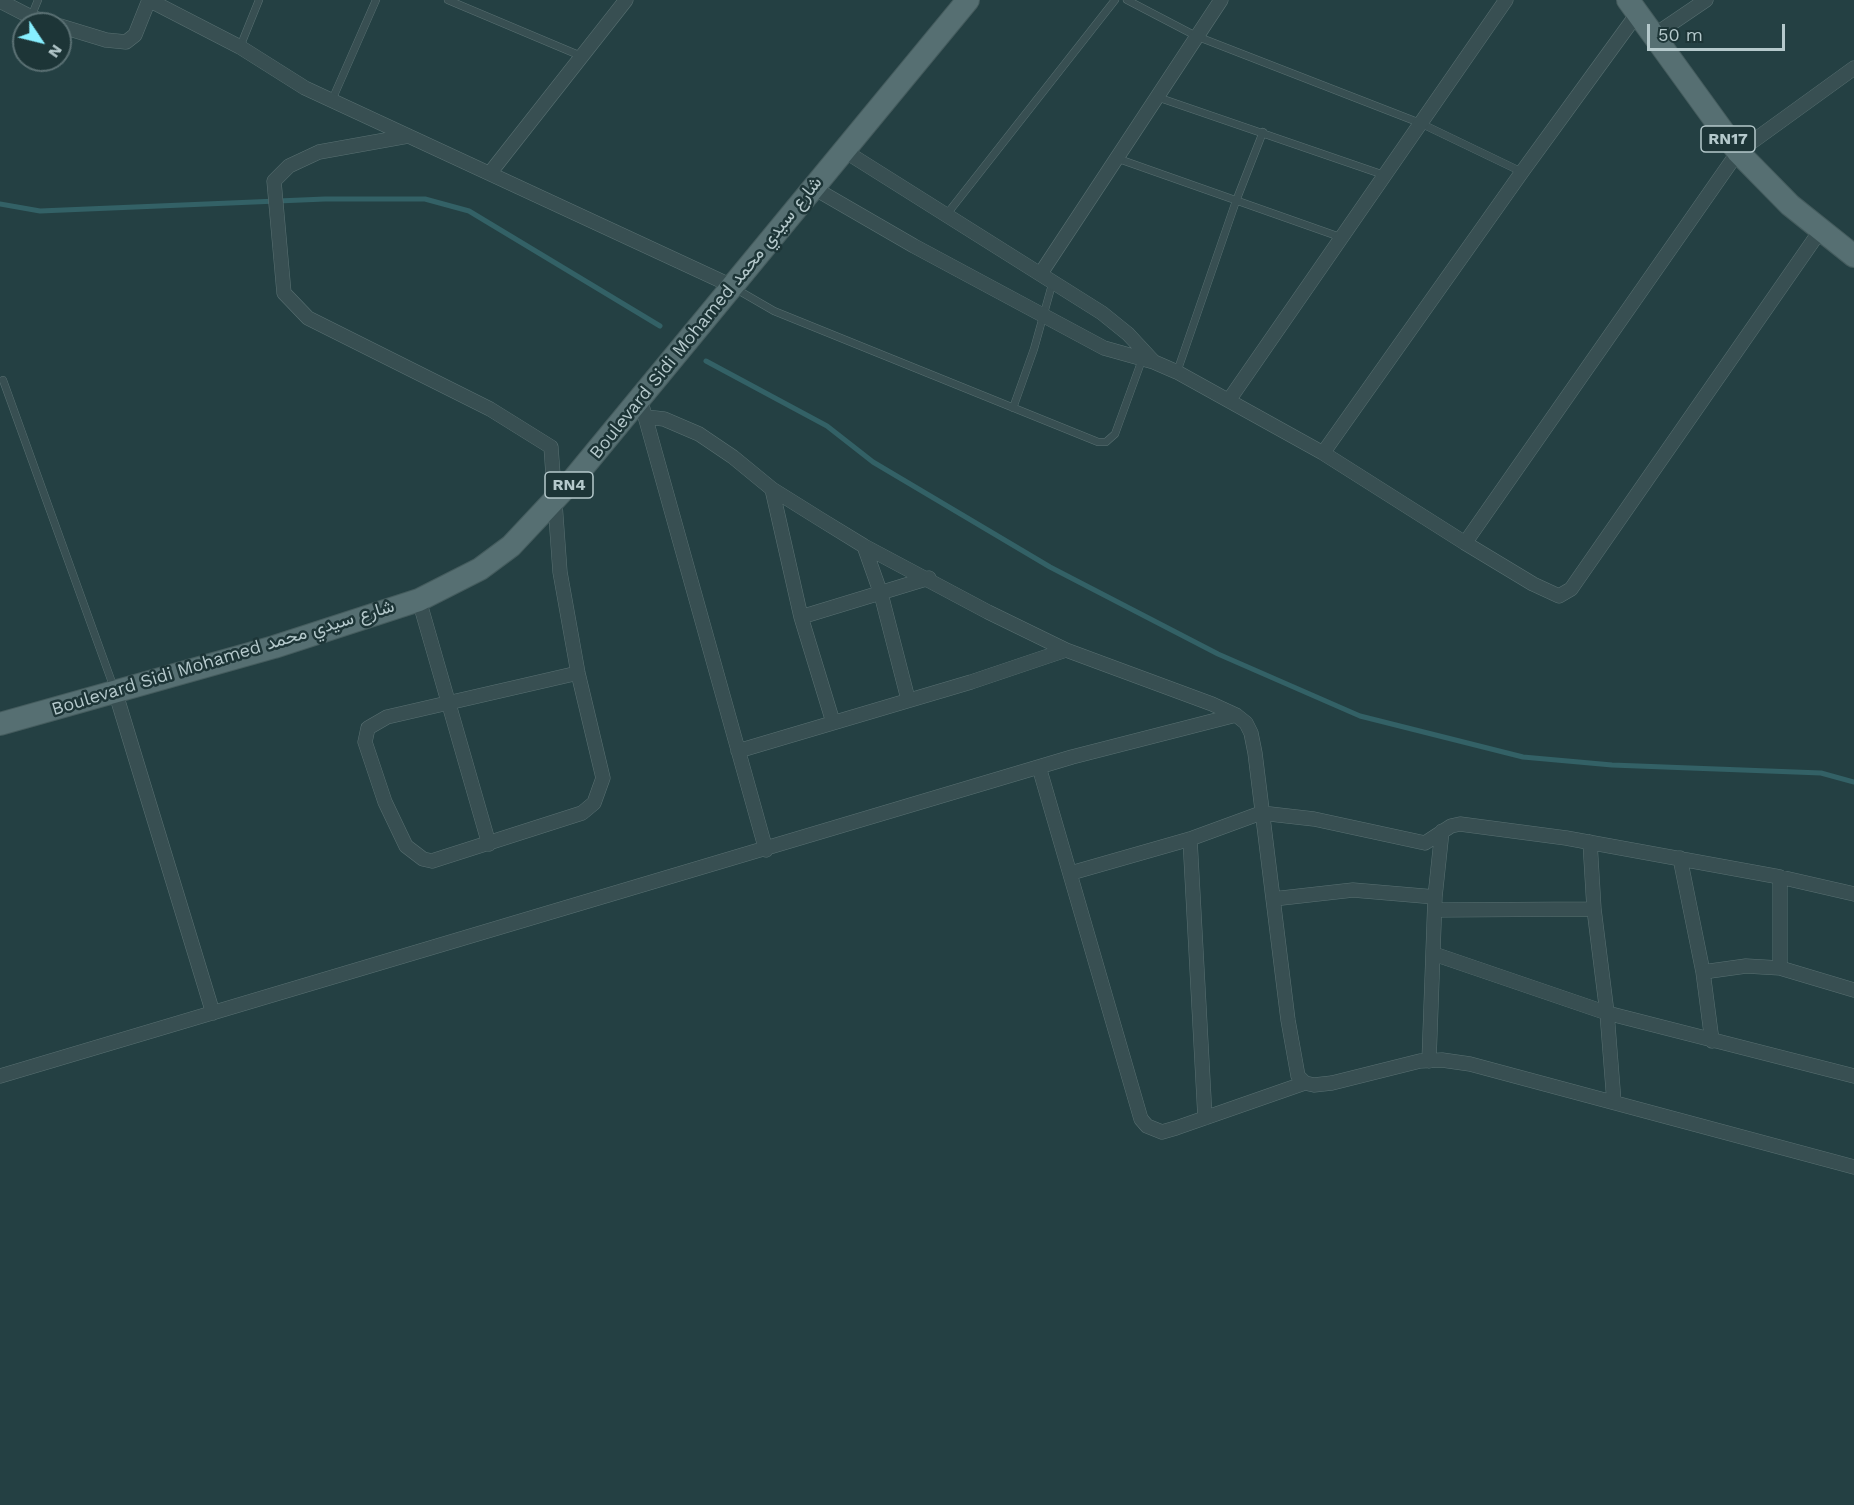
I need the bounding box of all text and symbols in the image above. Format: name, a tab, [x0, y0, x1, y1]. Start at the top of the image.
north arrow	[12, 12, 72, 72]
scale bar	[1650, 12, 1788, 50]
text: 50 m	[1658, 24, 1703, 45]
text: N	[44, 41, 67, 62]
road number: RN17	[1701, 126, 1755, 152]
street label: Boulevard Sidi Mohamed شارع سيدي محمد	[585, 172, 827, 464]
road number: RN4	[545, 472, 593, 498]
street label: Boulevard Sidi Mohamed شارع سيدي محمد	[49, 595, 397, 721]

